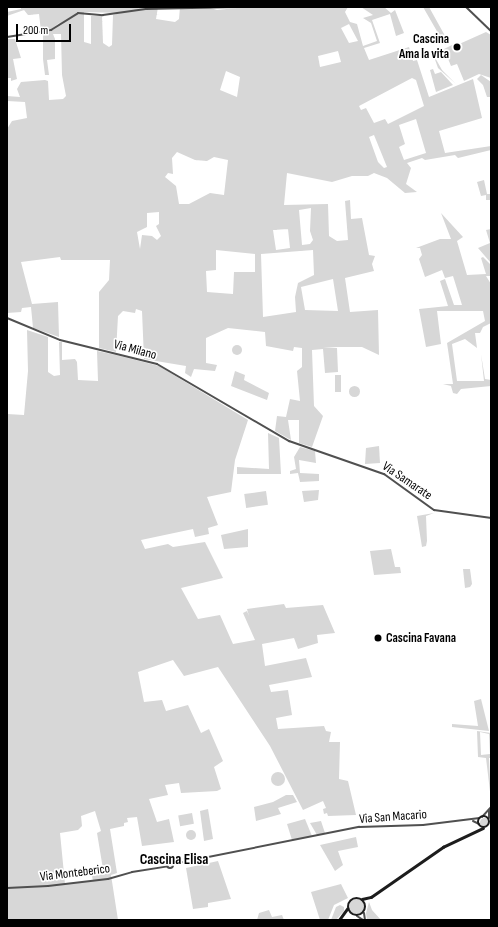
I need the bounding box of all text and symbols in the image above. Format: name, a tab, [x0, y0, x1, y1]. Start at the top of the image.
scale bar	[18, 16, 73, 42]
text: 200 m	[23, 23, 48, 38]
place label: Cascina Ama la vita	[399, 32, 449, 63]
marker: Cascina Ama la vita	[452, 42, 462, 52]
street label: Via Milano	[112, 337, 158, 363]
street label: Via Samarate	[379, 459, 435, 503]
place label: Cascina Favana	[386, 630, 456, 646]
marker: Cascina Favana	[373, 633, 383, 643]
street label: Via San Macario	[359, 807, 427, 827]
district label: Cascina Elisa	[140, 851, 208, 869]
street label: Via Monteberico	[39, 861, 111, 885]

